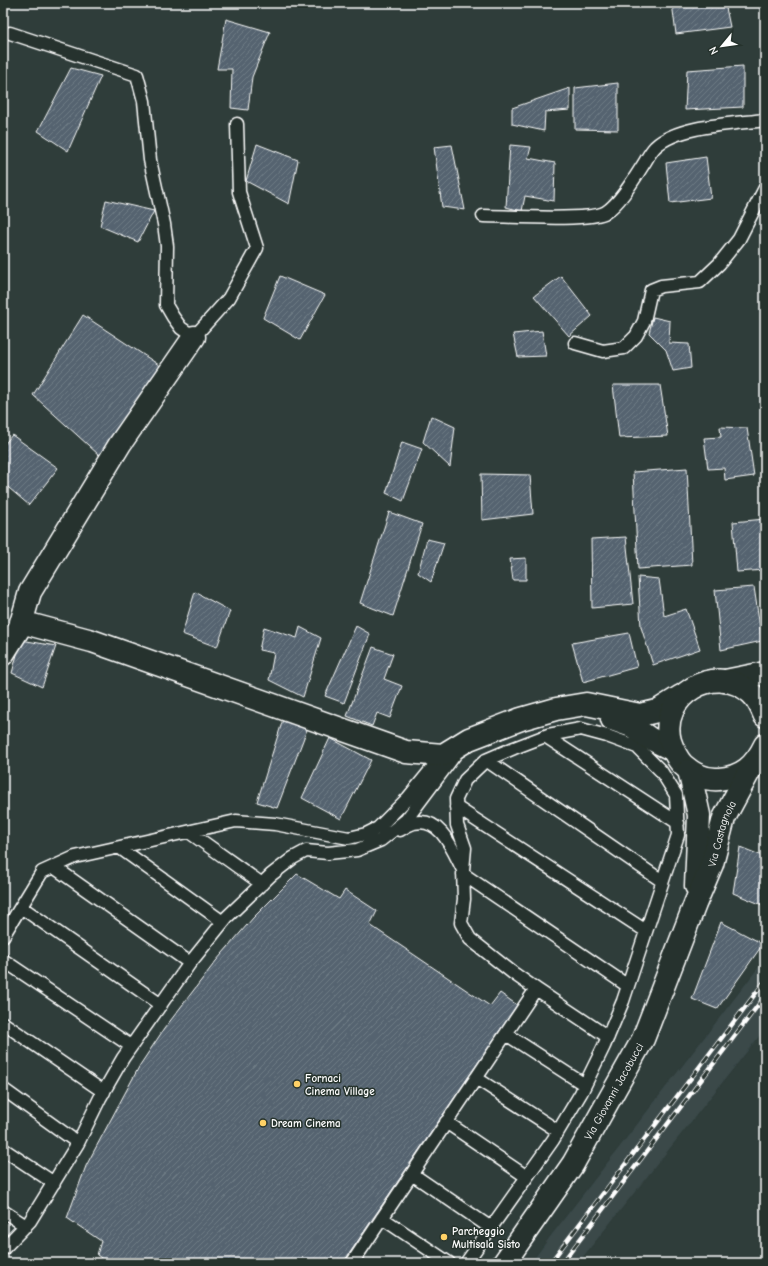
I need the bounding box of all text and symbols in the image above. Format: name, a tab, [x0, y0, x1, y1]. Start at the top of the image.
north arrow	[702, 26, 742, 66]
text: N	[706, 44, 721, 57]
street label: Via Castagnola	[706, 798, 739, 868]
street label: Via Giovanni Jacobucci	[582, 1041, 646, 1142]
place label: Fornaci Cinema Village	[305, 1072, 375, 1098]
marker: Fornaci Cinema Village	[292, 1079, 302, 1089]
place label: Dream Cinema	[271, 1117, 341, 1130]
marker: Dream Cinema	[258, 1118, 268, 1128]
place label: Parcheggio Multisala Sisto	[452, 1225, 521, 1251]
marker: Parcheggio Multisala Sisto	[439, 1232, 449, 1242]

